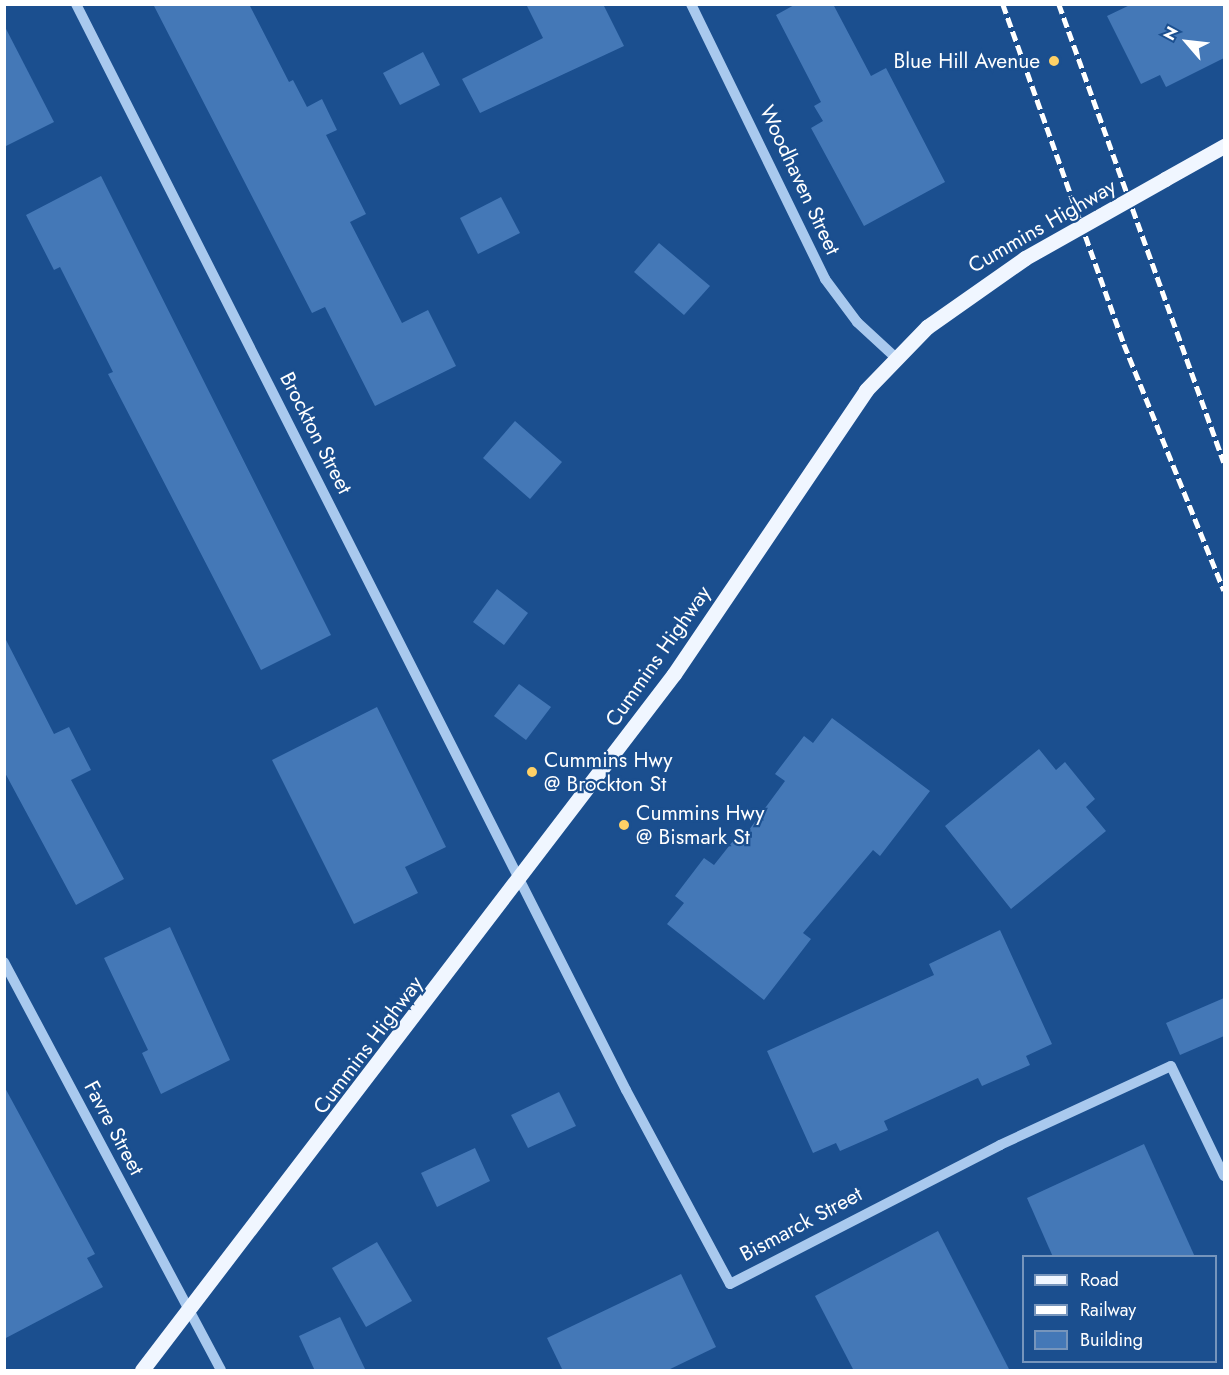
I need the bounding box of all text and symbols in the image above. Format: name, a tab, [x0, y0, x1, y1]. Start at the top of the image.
north arrow	[1157, 12, 1217, 72]
text: N	[1158, 22, 1184, 44]
place label: Blue Hill Avenue	[893, 48, 1040, 74]
marker: Blue Hill Avenue	[1045, 52, 1063, 70]
street label: Woodhaven Street	[754, 101, 846, 259]
street label: Cummins Highway	[964, 174, 1120, 278]
street label: Brockton Street	[275, 368, 357, 498]
street label: Cummins Highway	[600, 581, 716, 731]
place label: Cummins Hwy @ Brockton St	[544, 747, 673, 797]
marker: Cummins Hwy @ Brockton St	[525, 765, 539, 779]
place label: Cummins Hwy @ Bismark St	[636, 800, 765, 850]
marker: Cummins Hwy @ Bismark St	[617, 818, 631, 832]
street label: Cummins Highway	[308, 971, 428, 1119]
street label: Favre Street	[79, 1077, 149, 1179]
street label: Bismarck Street	[736, 1181, 866, 1267]
legend	[1022, 1255, 1217, 1363]
text: Road	[1080, 1267, 1119, 1293]
text: Railway	[1080, 1297, 1136, 1323]
text: Building	[1080, 1327, 1143, 1353]

